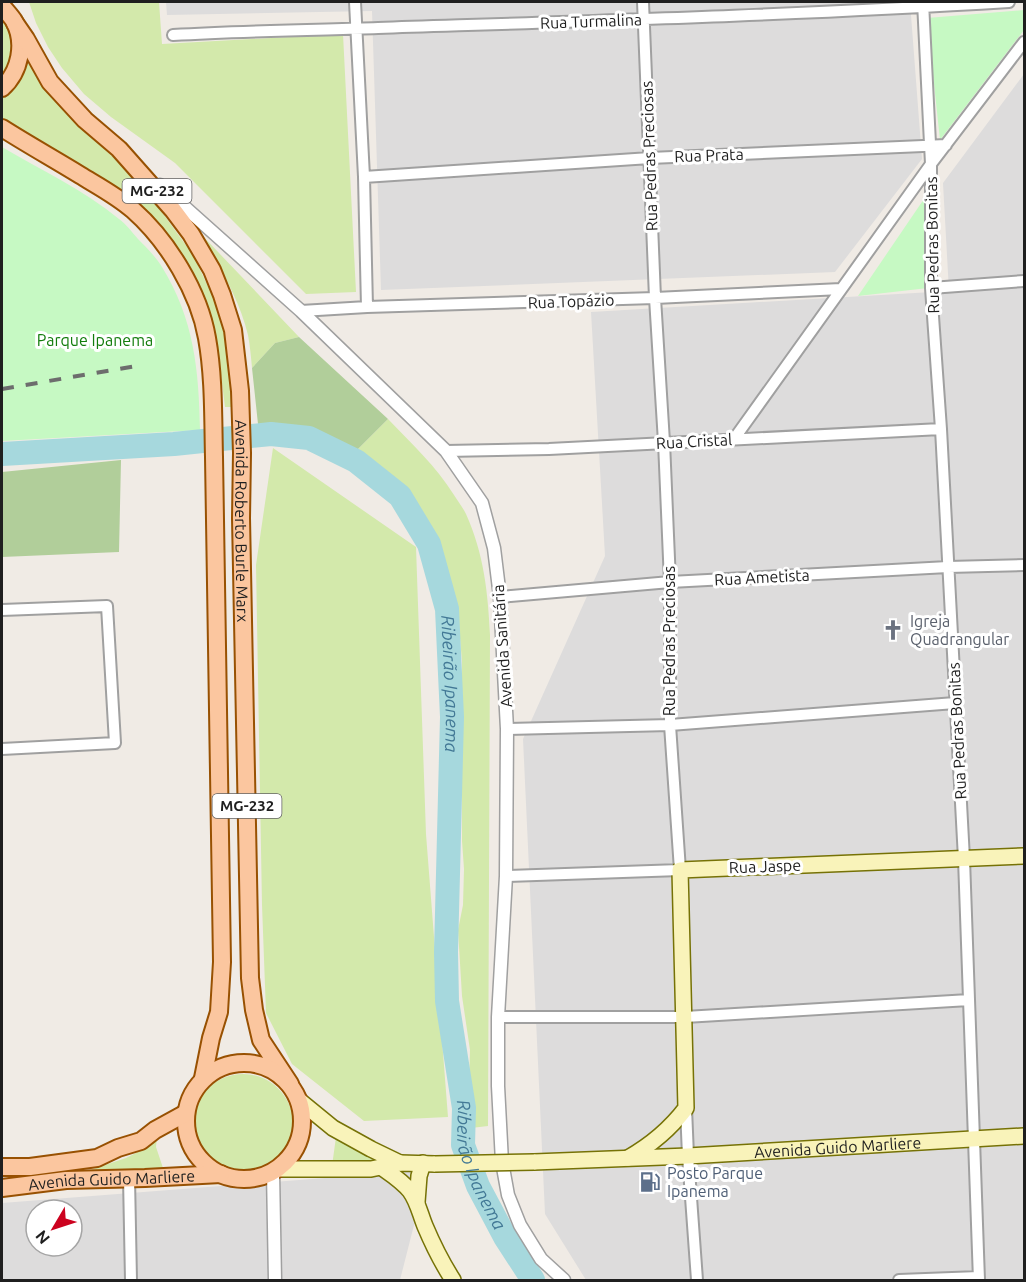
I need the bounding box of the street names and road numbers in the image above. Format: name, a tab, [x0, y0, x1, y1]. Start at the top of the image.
street label: Rua Turmalina	[540, 10, 642, 32]
street label: Rua Pedras Preciosas	[637, 80, 661, 232]
street label: Rua Prata	[674, 145, 744, 165]
street label: Rua Pedras Bonitas	[922, 176, 942, 314]
road number: MG-232	[122, 179, 192, 203]
street label: Rua Topázio	[527, 290, 615, 312]
street label: Avenida Roberto Burle Marx	[232, 419, 252, 622]
street label: Rua Cristal	[655, 430, 733, 452]
street label: Rua Pedras Preciosas	[660, 566, 678, 716]
street label: Rua Ametista	[714, 566, 810, 588]
street label: Avenida Sanitária	[489, 584, 515, 708]
street label: Rua Pedras Bonitas	[944, 662, 970, 800]
road number: MG-232	[212, 794, 282, 818]
street label: Rua Jaspe	[729, 856, 801, 876]
street label: Avenida Guido Marliere	[754, 1133, 922, 1161]
street label: Avenida Guido Marliere	[27, 1166, 196, 1194]

